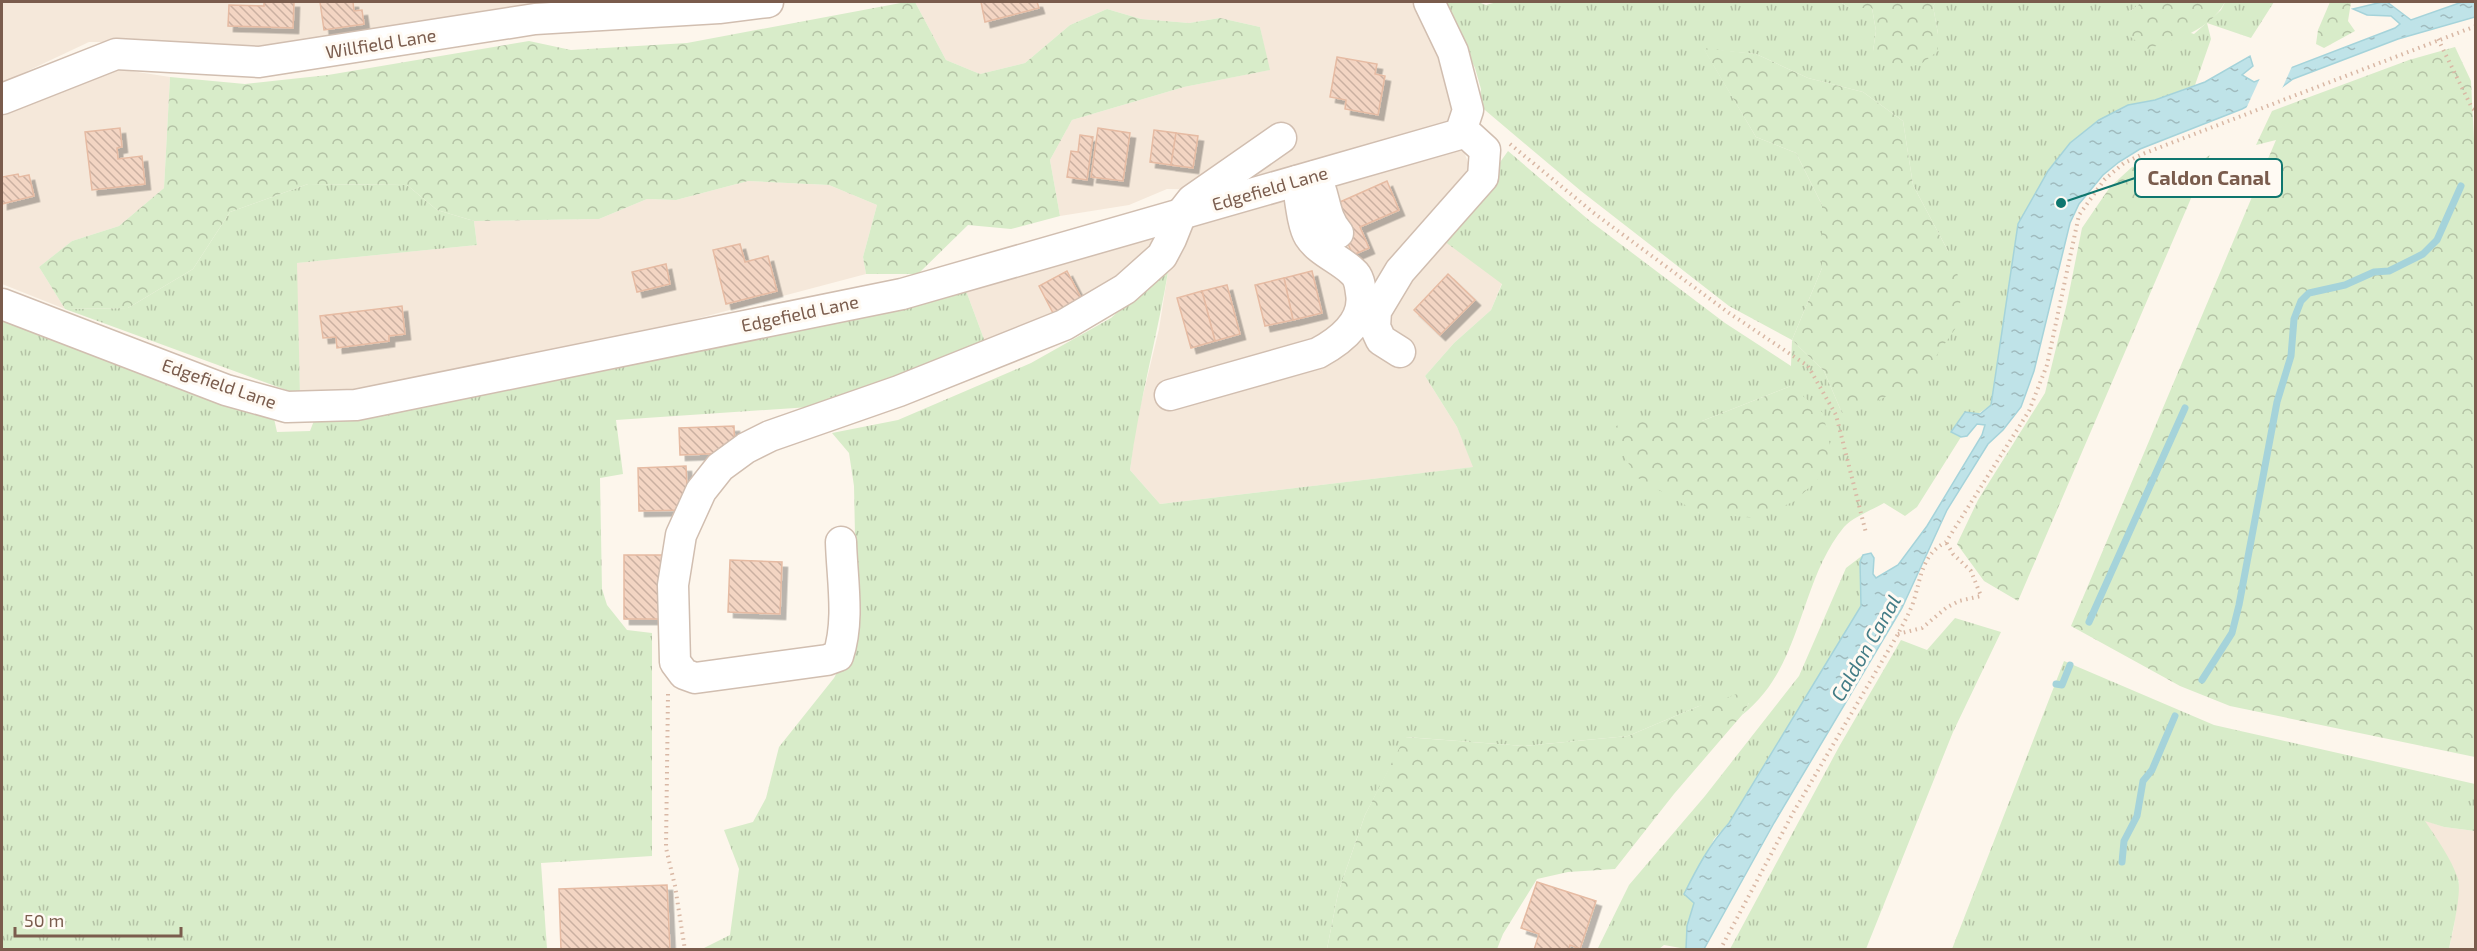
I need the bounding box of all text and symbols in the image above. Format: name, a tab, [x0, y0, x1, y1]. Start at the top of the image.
street label: Willfield Lane	[324, 23, 438, 63]
callout: Caldon Canal	[2135, 159, 2282, 197]
street label: Edgefield Lane	[1209, 161, 1330, 215]
text: Caldon Canal	[2148, 165, 2271, 189]
street label: Edgefield Lane	[739, 290, 861, 336]
street label: Edgefield Lane	[159, 353, 279, 413]
water label: Caldon Canal	[1825, 590, 1905, 705]
scale bar	[15, 900, 182, 938]
text: 50 m	[24, 909, 64, 931]

